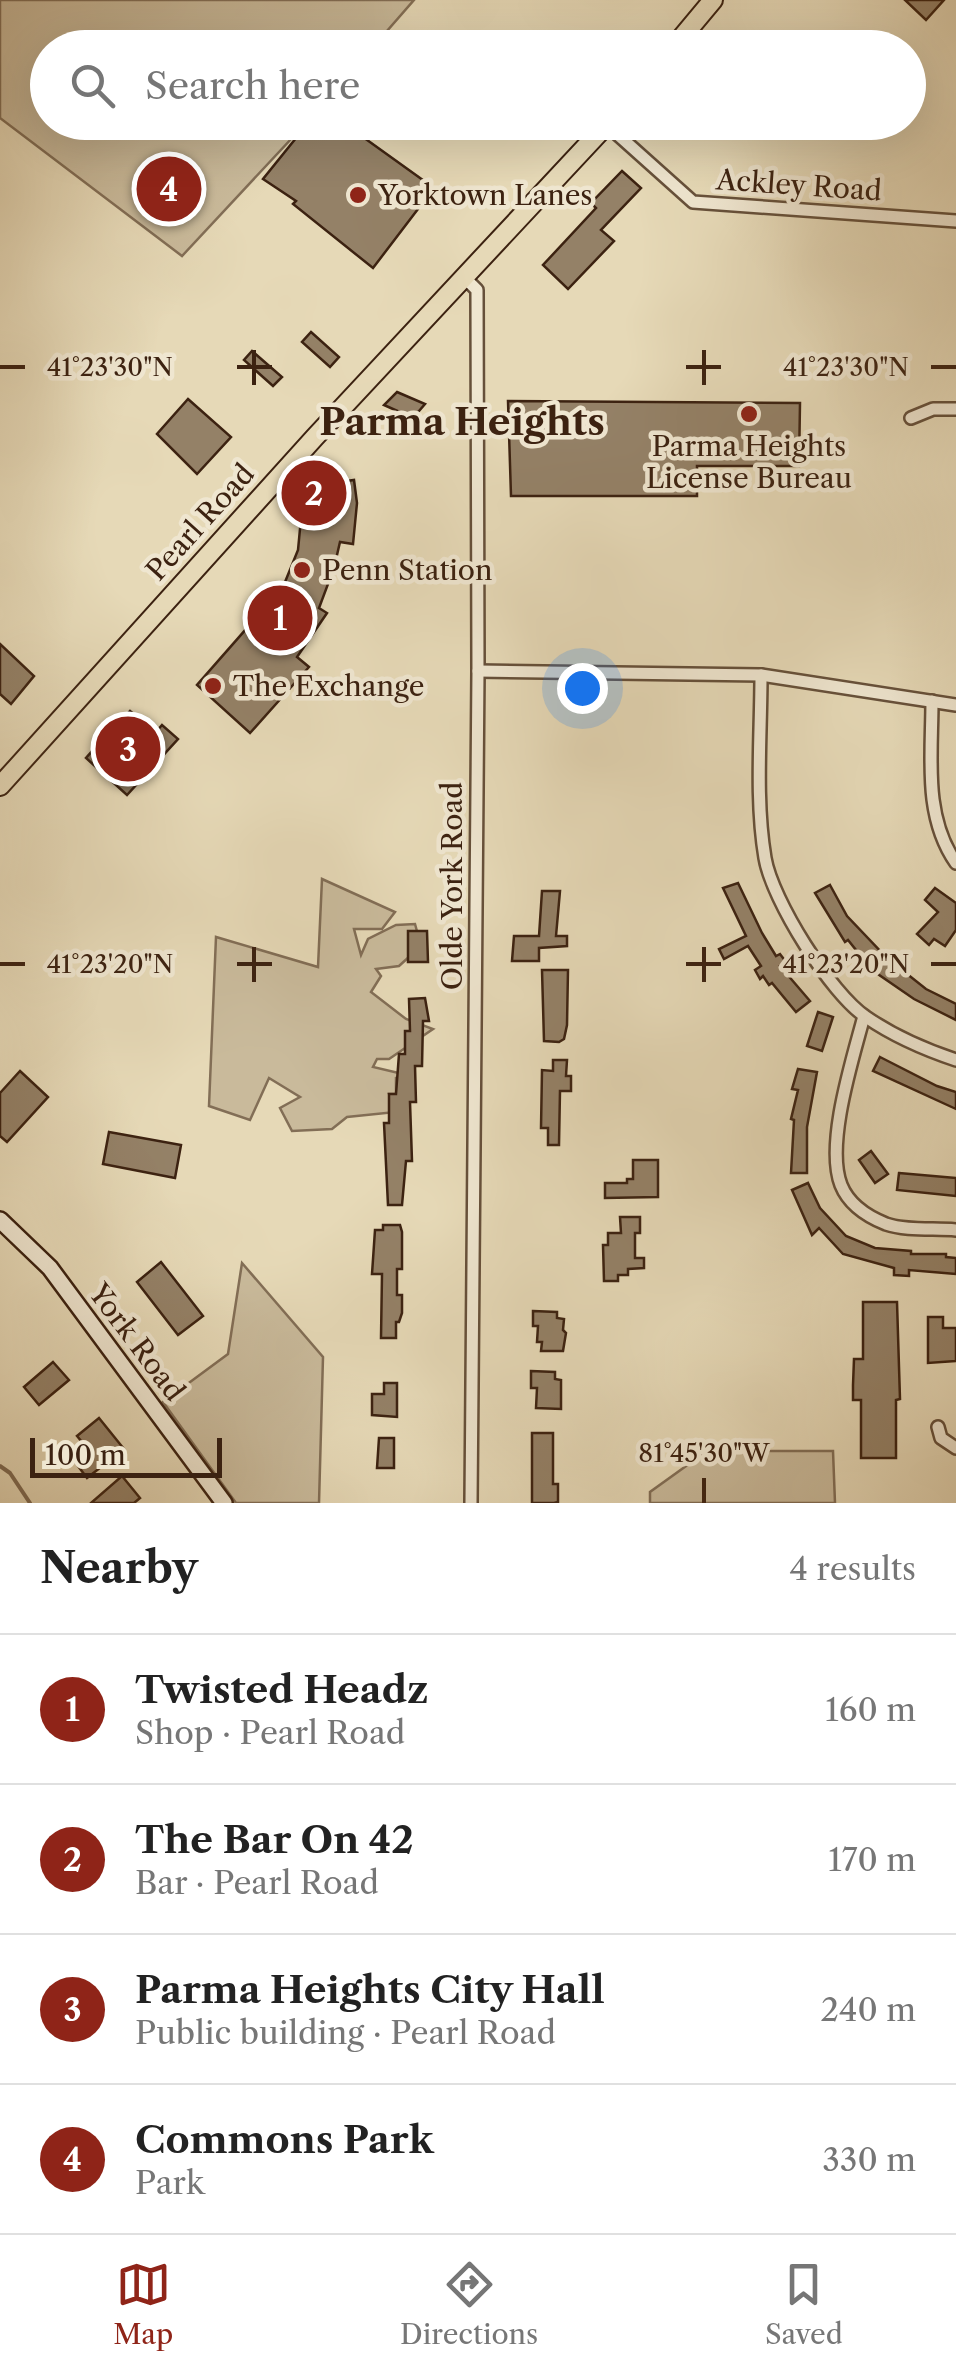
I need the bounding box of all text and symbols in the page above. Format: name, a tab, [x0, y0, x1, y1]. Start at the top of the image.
search box	[30, 30, 926, 140]
icon: search	[65, 58, 120, 113]
text: Search here	[145, 62, 360, 109]
pin: 4	[136, 152, 202, 226]
street label: Ackley Road	[714, 162, 883, 208]
place label: Yorktown Lanes	[377, 178, 593, 212]
marker: Yorktown Lanes	[347, 184, 369, 206]
text: 41°23'30"N	[47, 352, 173, 383]
text: 41°23'30"N	[783, 352, 909, 383]
district label: Parma Heights	[319, 398, 605, 445]
marker: Parma Heights License Bureau	[738, 403, 760, 425]
place label: Parma Heights License Bureau	[646, 429, 852, 495]
pin: 2	[282, 456, 346, 530]
street label: Pearl Road	[139, 457, 261, 587]
place label: Penn Station	[322, 553, 493, 587]
marker: Penn Station	[291, 559, 313, 581]
pin: 1	[248, 580, 312, 656]
your location	[557, 663, 608, 714]
place label: The Exchange	[233, 669, 424, 703]
marker: The Exchange	[202, 675, 224, 697]
pin: 3	[96, 712, 160, 786]
street label: Olde York Road	[435, 782, 469, 990]
text: 41°23'20"N	[47, 949, 173, 980]
text: 41°23'20"N	[783, 949, 909, 980]
street label: York Road	[81, 1276, 192, 1407]
scale bar	[30, 1433, 222, 1478]
text: 100 m	[45, 1438, 126, 1472]
text: 81°45'30"W	[638, 1438, 770, 1469]
text: Nearby	[40, 1542, 198, 1594]
text: 4 results	[790, 1549, 916, 1588]
text: Twisted Headz	[135, 1666, 429, 1713]
text: 1	[65, 1690, 80, 1729]
text: 160 m	[825, 1690, 916, 1729]
text: Shop · Pearl Road	[135, 1713, 405, 1752]
text: The Bar On 42	[135, 1816, 414, 1863]
text: 2	[63, 1840, 82, 1879]
text: 170 m	[828, 1840, 916, 1879]
text: Bar · Pearl Road	[135, 1863, 379, 1902]
text: Parma Heights City Hall	[135, 1966, 605, 2013]
text: 3	[63, 1990, 82, 2029]
text: 240 m	[820, 1990, 916, 2029]
text: Public building · Pearl Road	[135, 2013, 556, 2052]
text: Commons Park	[135, 2116, 434, 2163]
text: 4	[63, 2140, 82, 2179]
text: 330 m	[822, 2140, 916, 2179]
text: Park	[135, 2163, 205, 2202]
tab: Map	[113, 2257, 173, 2351]
tab: Directions	[400, 2257, 538, 2351]
tab: Saved	[765, 2257, 843, 2351]

